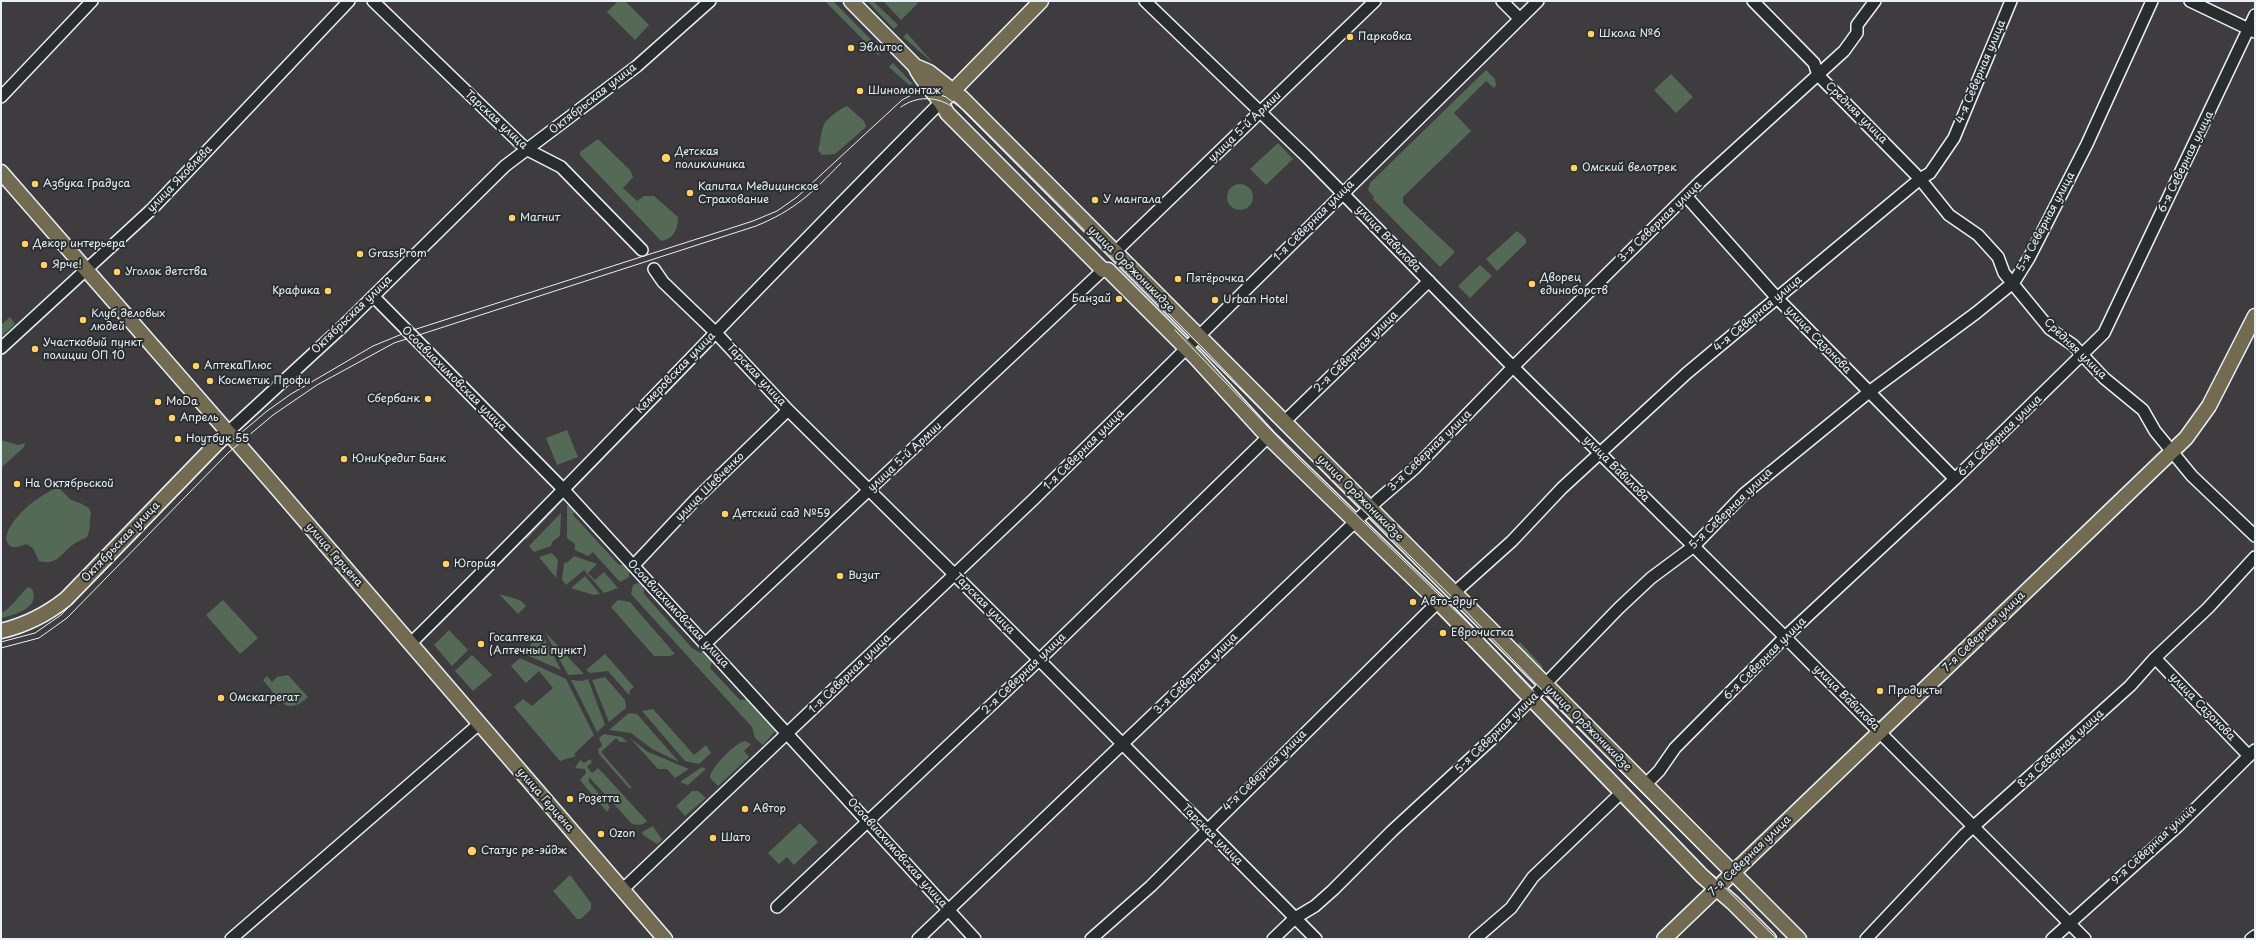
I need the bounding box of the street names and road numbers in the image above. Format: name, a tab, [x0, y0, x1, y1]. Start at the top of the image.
street label: 4-я Северная улица	[1953, 18, 2009, 126]
street label: Октябрьская улица	[547, 61, 639, 137]
street label: Средняя улица	[1822, 79, 1890, 147]
street label: Тарская улица	[462, 88, 530, 152]
street label: улица 5-й Армии	[1206, 89, 1284, 165]
street label: 6-я Северная улица	[2156, 109, 2216, 215]
street label: улица Яковлева	[145, 143, 215, 215]
street label: 5-я Северная улица	[2014, 170, 2078, 274]
street label: 1-я Северная улица	[1271, 178, 1357, 264]
street label: 3-я Северная улица	[1615, 179, 1705, 265]
street label: улица Вавилова	[1353, 203, 1423, 275]
street label: улица Орджоникидзе	[1085, 223, 1177, 315]
street label: Октябрьская улица	[309, 273, 395, 357]
street label: 4-я Северная улица	[1711, 273, 1805, 355]
street label: улица Сазонова	[1782, 303, 1854, 377]
street label: 2-я Северная улица	[1311, 308, 1401, 396]
street label: Средняя улица	[2041, 316, 2109, 382]
street label: Осоавиахимовская улица	[399, 324, 509, 434]
street label: Кемеровская улица	[634, 329, 718, 417]
street label: Тарская улица	[724, 341, 788, 409]
street label: 6-я Северная улица	[1955, 392, 2045, 480]
street label: 1-я Северная улица	[1041, 407, 1127, 493]
street label: 3-я Северная улица	[1385, 408, 1475, 494]
street label: улица 5-й Армии	[865, 419, 945, 495]
street label: улица Вавилова	[1580, 433, 1652, 505]
street label: улица Шевченко	[673, 450, 747, 524]
street label: улица Орджоникидзе	[1314, 452, 1406, 544]
street label: 5-я Северная улица	[1686, 466, 1776, 552]
street label: Октябрьская улица	[79, 499, 163, 585]
street label: улица Герцена	[303, 520, 365, 590]
street label: Осоавиахимовская улица	[624, 557, 732, 671]
street label: Тарская улица	[951, 571, 1017, 637]
street label: 7-я Северная улица	[1940, 589, 2028, 675]
street label: 6-я Северная улица	[1721, 615, 1809, 703]
street label: 2-я Северная улица	[979, 630, 1069, 718]
street label: 1-я Северная улица	[806, 631, 894, 717]
street label: 3-я Северная улица	[1151, 631, 1241, 717]
street label: улица Вавилова	[1810, 662, 1882, 734]
street label: улица Сазонова	[2166, 670, 2238, 744]
street label: улица Орджоникидзе	[1542, 682, 1634, 774]
street label: 5-я Северная улица	[1452, 690, 1542, 776]
street label: 8-я Северная улица	[2015, 707, 2107, 791]
street label: 4-я Северная улица	[1220, 728, 1310, 814]
street label: улица Герцена	[514, 765, 576, 835]
street label: Осоавиахимовская улица	[844, 795, 950, 911]
street label: Тарская улица	[1179, 802, 1245, 868]
street label: 9-я Северная улица	[2109, 803, 2199, 887]
street label: 7-я Северная улица	[1706, 813, 1794, 899]

